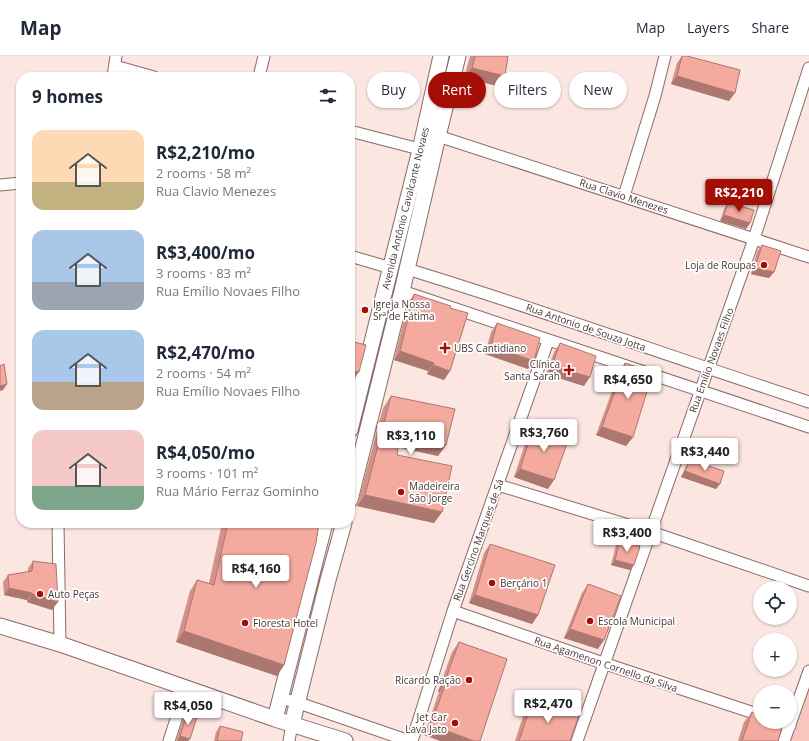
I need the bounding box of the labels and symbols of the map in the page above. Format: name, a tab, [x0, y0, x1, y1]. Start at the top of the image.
street label: Avenida Antônio Cavalcante Novaes	[378, 125, 432, 291]
street label: Rua Clavio Menezes	[578, 175, 670, 217]
pin: R$2,210	[702, 179, 776, 213]
place label: Loja de Roupas	[685, 258, 756, 272]
marker: Loja de Roupas	[759, 260, 769, 270]
place label: Igreja Nossa Srª de Fátima	[373, 297, 435, 323]
street label: Rua Antonio de Souza Jotta	[524, 300, 648, 354]
marker: Igreja Nossa Srª de Fátima	[360, 305, 370, 315]
street label: Rua Emílio Novaes Filho	[685, 305, 737, 415]
place label: UBS Cantidiano	[454, 341, 526, 355]
marker: UBS Cantidiano	[439, 342, 451, 354]
place label: Clínica Santa Sarah	[504, 357, 560, 383]
marker: Clínica Santa Sarah	[563, 364, 575, 376]
pin: R$4,650	[591, 366, 665, 400]
pin: R$3,760	[507, 419, 581, 453]
pin: R$3,110	[374, 422, 448, 456]
pin: R$3,440	[668, 438, 742, 472]
street label: Rua Gercino Marques de Sá	[449, 477, 507, 603]
place label: Madeireira São Jorge	[409, 479, 460, 505]
marker: Madeireira São Jorge	[396, 487, 406, 497]
pin: R$3,400	[590, 519, 664, 553]
pin: R$4,160	[219, 555, 293, 589]
place label: Berçário 1	[500, 576, 547, 590]
marker: Berçário 1	[487, 578, 497, 588]
place label: Auto Peças	[48, 587, 100, 601]
marker: Auto Peças	[35, 589, 45, 599]
place label: Escola Municipal	[598, 614, 675, 628]
place label: Floresta Hotel	[253, 616, 318, 630]
marker: Escola Municipal	[585, 616, 595, 626]
marker: Floresta Hotel	[240, 618, 250, 628]
street label: Rua Agamenon Cornello da Silva	[532, 633, 680, 695]
place label: Ricardo Ração	[395, 673, 461, 687]
marker: Ricardo Ração	[464, 675, 474, 685]
pin: R$2,470	[511, 690, 585, 724]
pin: R$4,050	[151, 692, 225, 726]
place label: Jet Car Lava Jato	[405, 710, 447, 736]
marker: Jet Car Lava Jato	[450, 718, 460, 728]

